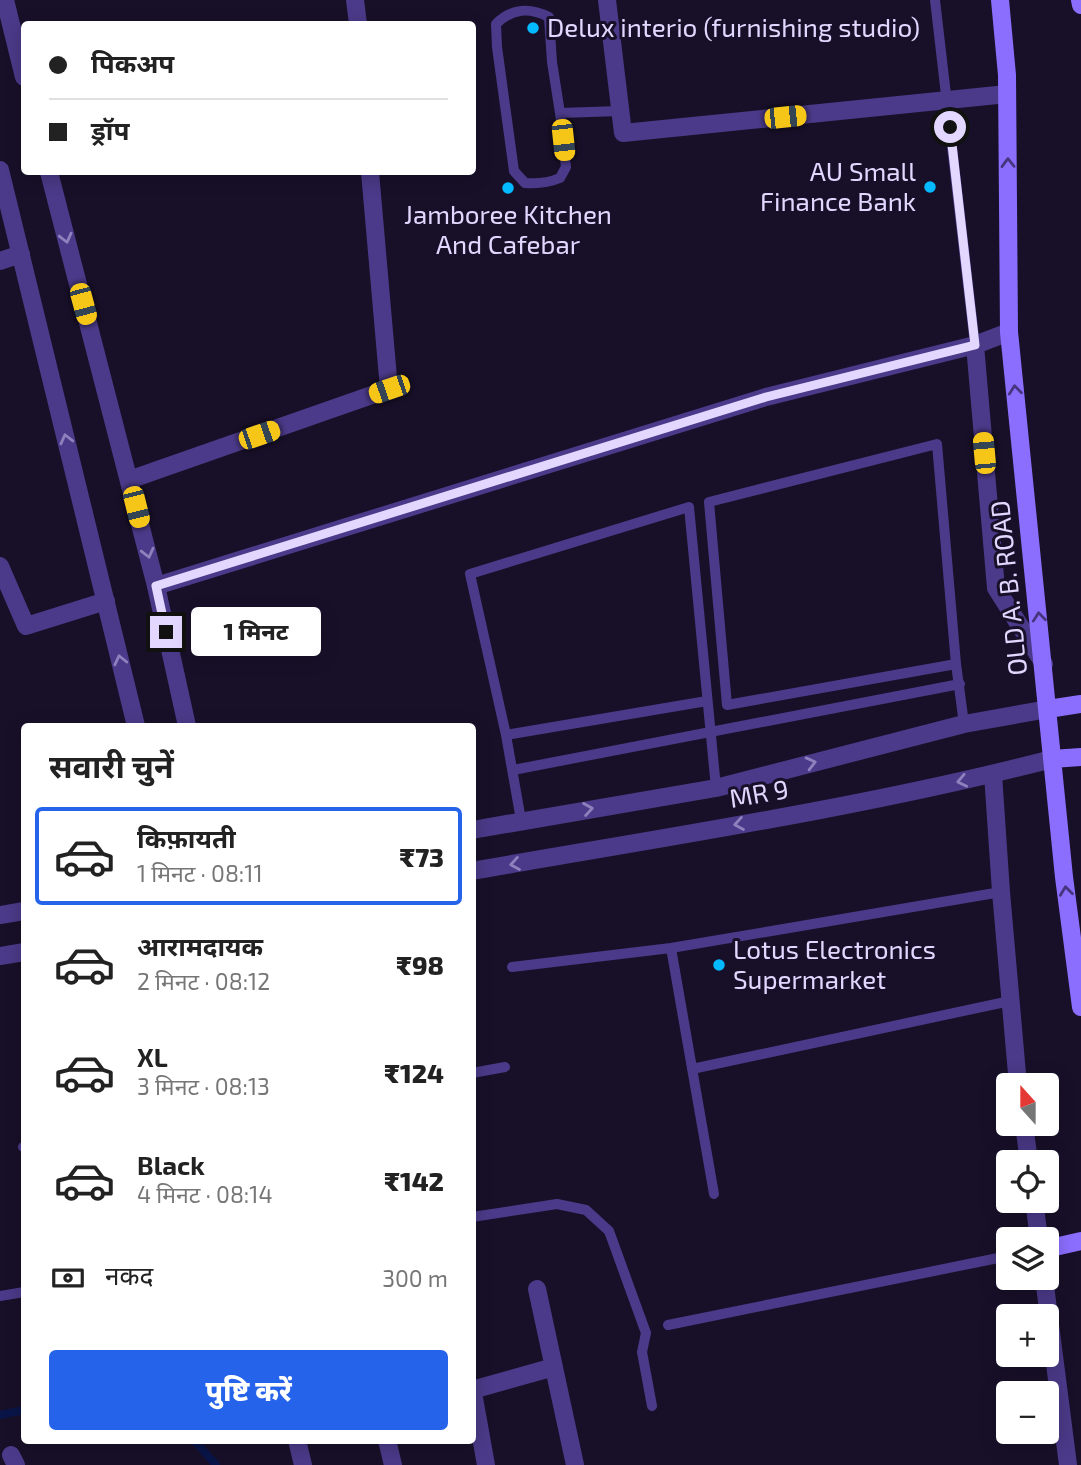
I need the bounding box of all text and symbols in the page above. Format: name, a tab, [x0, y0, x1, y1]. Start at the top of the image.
place label: Delux interio (furnishing studio)	[547, 11, 920, 42]
marker: Delux interio (furnishing studio)	[525, 20, 541, 36]
text: पिकअप	[91, 47, 174, 78]
car	[764, 104, 807, 130]
route start	[934, 111, 966, 143]
text: ड्रॉप	[91, 114, 129, 145]
car	[551, 118, 576, 162]
place label: AU Small Finance Bank	[760, 155, 916, 216]
one-way arrow	[1000, 157, 1016, 168]
marker: AU Small Finance Bank	[922, 179, 938, 195]
marker: Jamboree Kitchen And Cafebar	[500, 180, 516, 196]
place label: Jamboree Kitchen And Cafebar	[404, 198, 612, 259]
one-way arrow	[58, 231, 72, 243]
car	[68, 281, 99, 327]
car	[366, 372, 413, 406]
one-way arrow	[1008, 385, 1023, 396]
car	[236, 418, 283, 452]
car	[972, 431, 997, 475]
one-way arrow	[60, 433, 75, 445]
car	[121, 484, 152, 530]
street label: OLD A. B. ROAD	[983, 499, 1032, 677]
one-way arrow	[139, 547, 154, 559]
callout: 1 मिनट	[190, 608, 320, 656]
one-way arrow	[1031, 611, 1046, 622]
route end	[150, 616, 182, 648]
text: 1 मिनट	[224, 617, 288, 645]
one-way arrow	[114, 654, 128, 666]
text: सवारी चुनें	[49, 746, 174, 784]
one-way arrow	[804, 757, 816, 771]
street label: MR 9	[727, 772, 791, 813]
one-way arrow	[956, 773, 968, 788]
one-way arrow	[582, 802, 594, 817]
one-way arrow	[733, 816, 745, 831]
text: किफ़ायती	[137, 822, 236, 853]
icon: car	[53, 825, 116, 888]
text: ₹73	[399, 841, 444, 872]
one-way arrow	[509, 856, 521, 871]
text: 1 मिनट · 08:11	[137, 859, 263, 887]
one-way arrow	[1058, 885, 1073, 897]
text: आरामदायक	[137, 930, 263, 961]
icon: car	[53, 933, 116, 996]
place label: Lotus Electronics Supermarket	[733, 933, 936, 994]
text: ₹98	[396, 949, 444, 980]
marker: Lotus Electronics Supermarket	[711, 957, 727, 973]
text: 2 मिनट · 08:12	[137, 967, 270, 995]
icon: car	[53, 1041, 116, 1104]
text: XL	[137, 1041, 168, 1072]
text: ₹124	[384, 1057, 444, 1088]
text: 3 मिनट · 08:13	[137, 1072, 270, 1100]
north arrow	[996, 1073, 1059, 1136]
map controls	[996, 1073, 1059, 1444]
icon: car	[53, 1149, 116, 1212]
text: Black	[137, 1149, 205, 1180]
button: locate	[996, 1150, 1059, 1213]
text: ₹142	[384, 1165, 444, 1196]
text: 4 मिनट · 08:14	[137, 1180, 273, 1208]
button: layers	[996, 1227, 1059, 1290]
icon: cash	[49, 1259, 87, 1297]
text: नकद	[105, 1259, 153, 1290]
text: 300 m	[382, 1264, 448, 1292]
button: +	[996, 1304, 1059, 1367]
button: पुष्टि करें	[49, 1350, 448, 1430]
button: −	[996, 1381, 1059, 1444]

